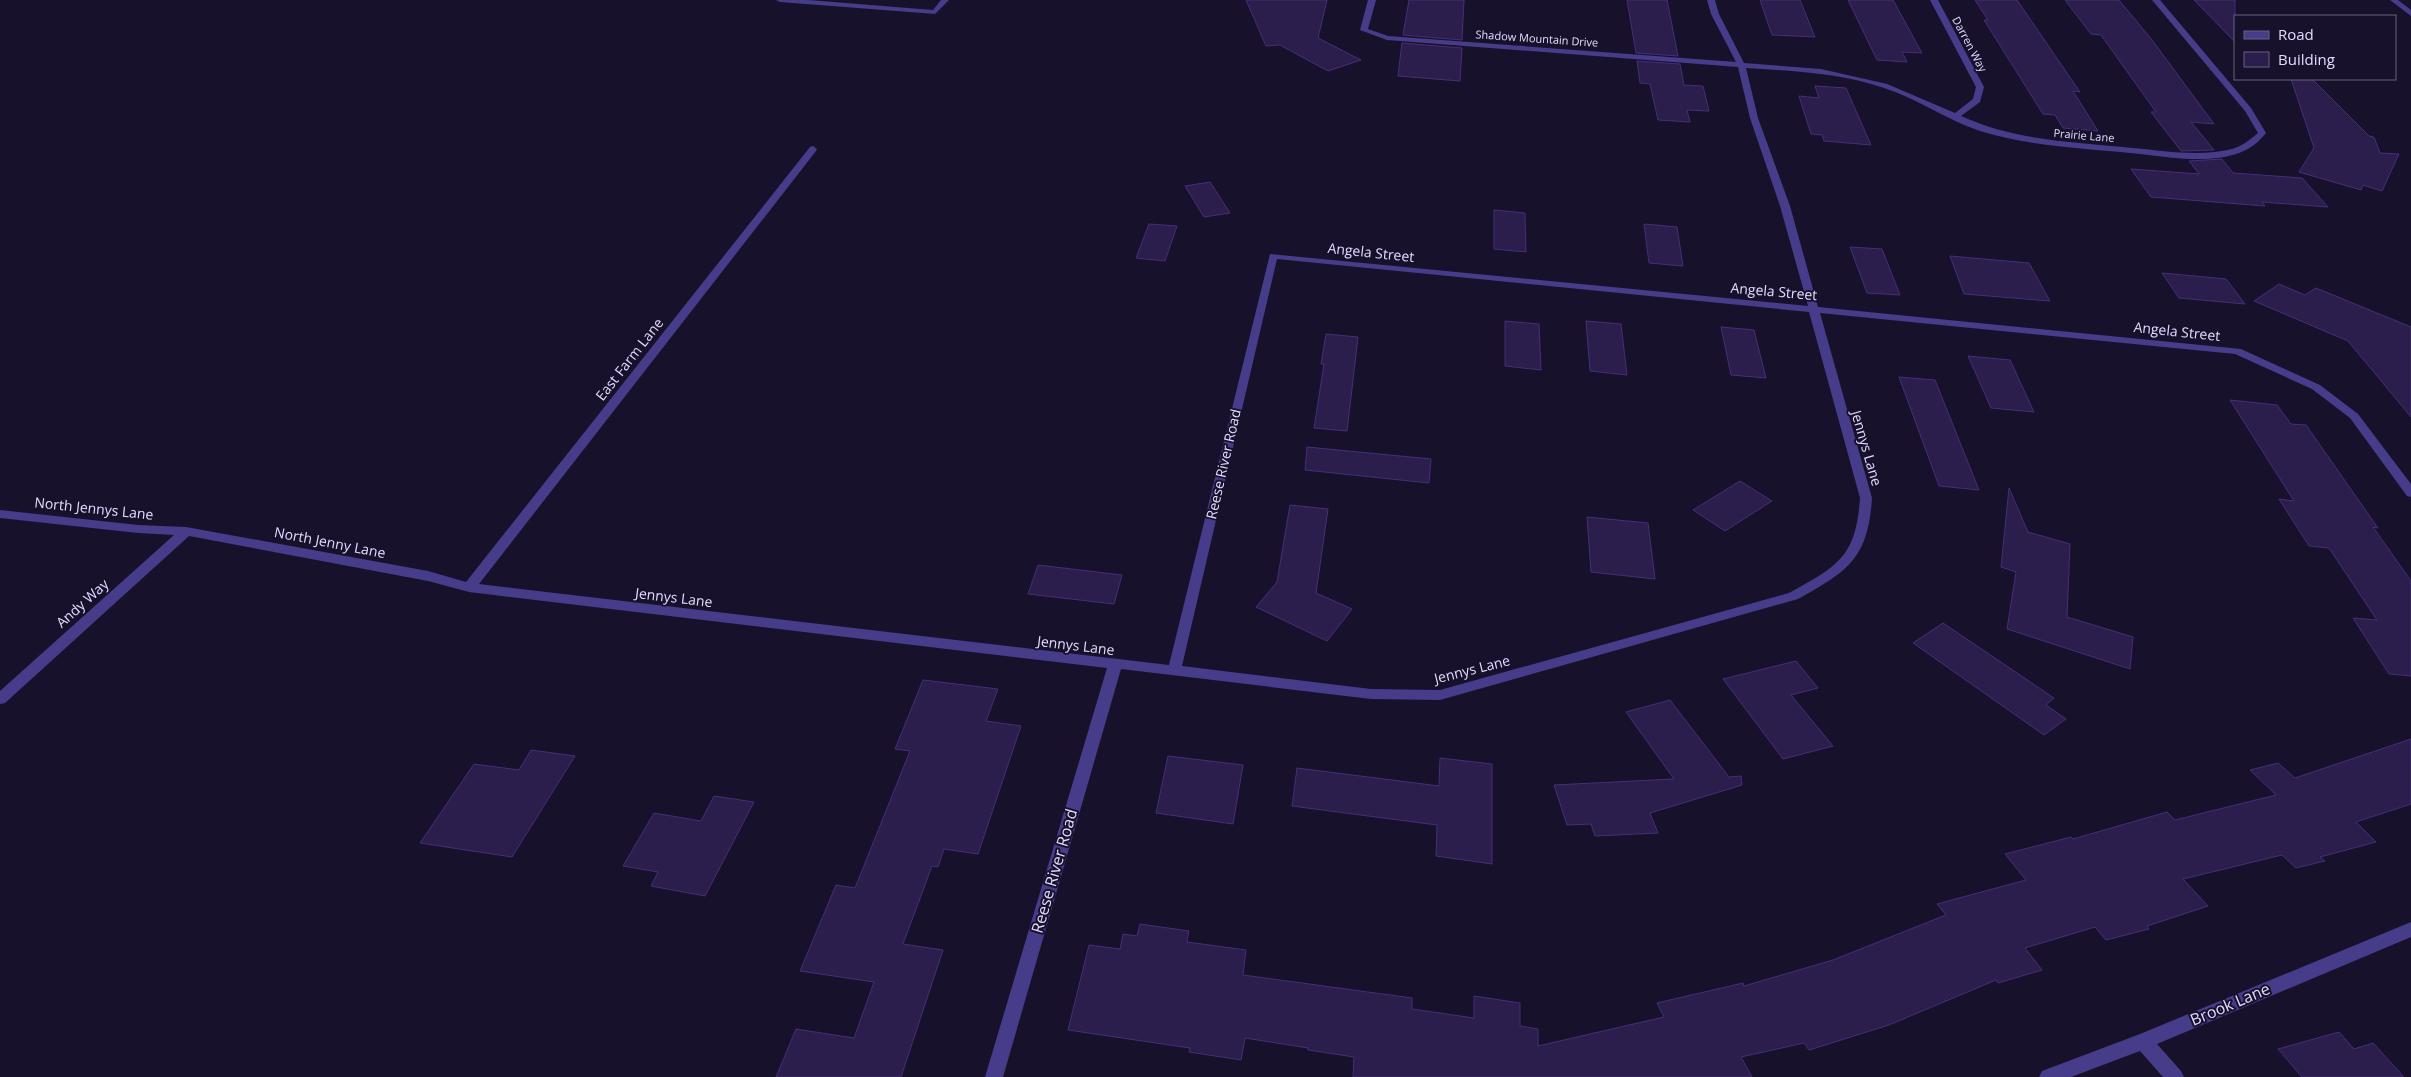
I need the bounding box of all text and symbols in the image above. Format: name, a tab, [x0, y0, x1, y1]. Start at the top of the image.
street label: Darren Way	[1949, 14, 1991, 75]
legend	[2234, 15, 2396, 80]
text: Road	[2278, 24, 2314, 44]
street label: Shadow Mountain Drive	[1475, 26, 1599, 50]
text: Building	[2278, 49, 2335, 69]
street label: Prairie Lane	[2053, 125, 2115, 145]
street label: Angela Street	[1327, 238, 1415, 266]
street label: Angela Street	[1730, 278, 1818, 304]
street label: East Farm Lane	[591, 314, 667, 404]
street label: Angela Street	[2133, 317, 2221, 345]
street label: Jennys Lane	[1847, 406, 1887, 488]
street label: Reese River Road	[1201, 407, 1245, 521]
street label: North Jennys Lane	[34, 492, 155, 524]
street label: North Jenny Lane	[273, 522, 387, 562]
street label: Andy Way	[52, 574, 113, 632]
street label: Jennys Lane	[632, 583, 714, 611]
street label: Jennys Lane	[1034, 631, 1116, 659]
street label: Jennys Lane	[1430, 650, 1512, 688]
street label: Reese River Road	[1026, 806, 1082, 936]
street label: Brook Lane	[2187, 977, 2273, 1031]

